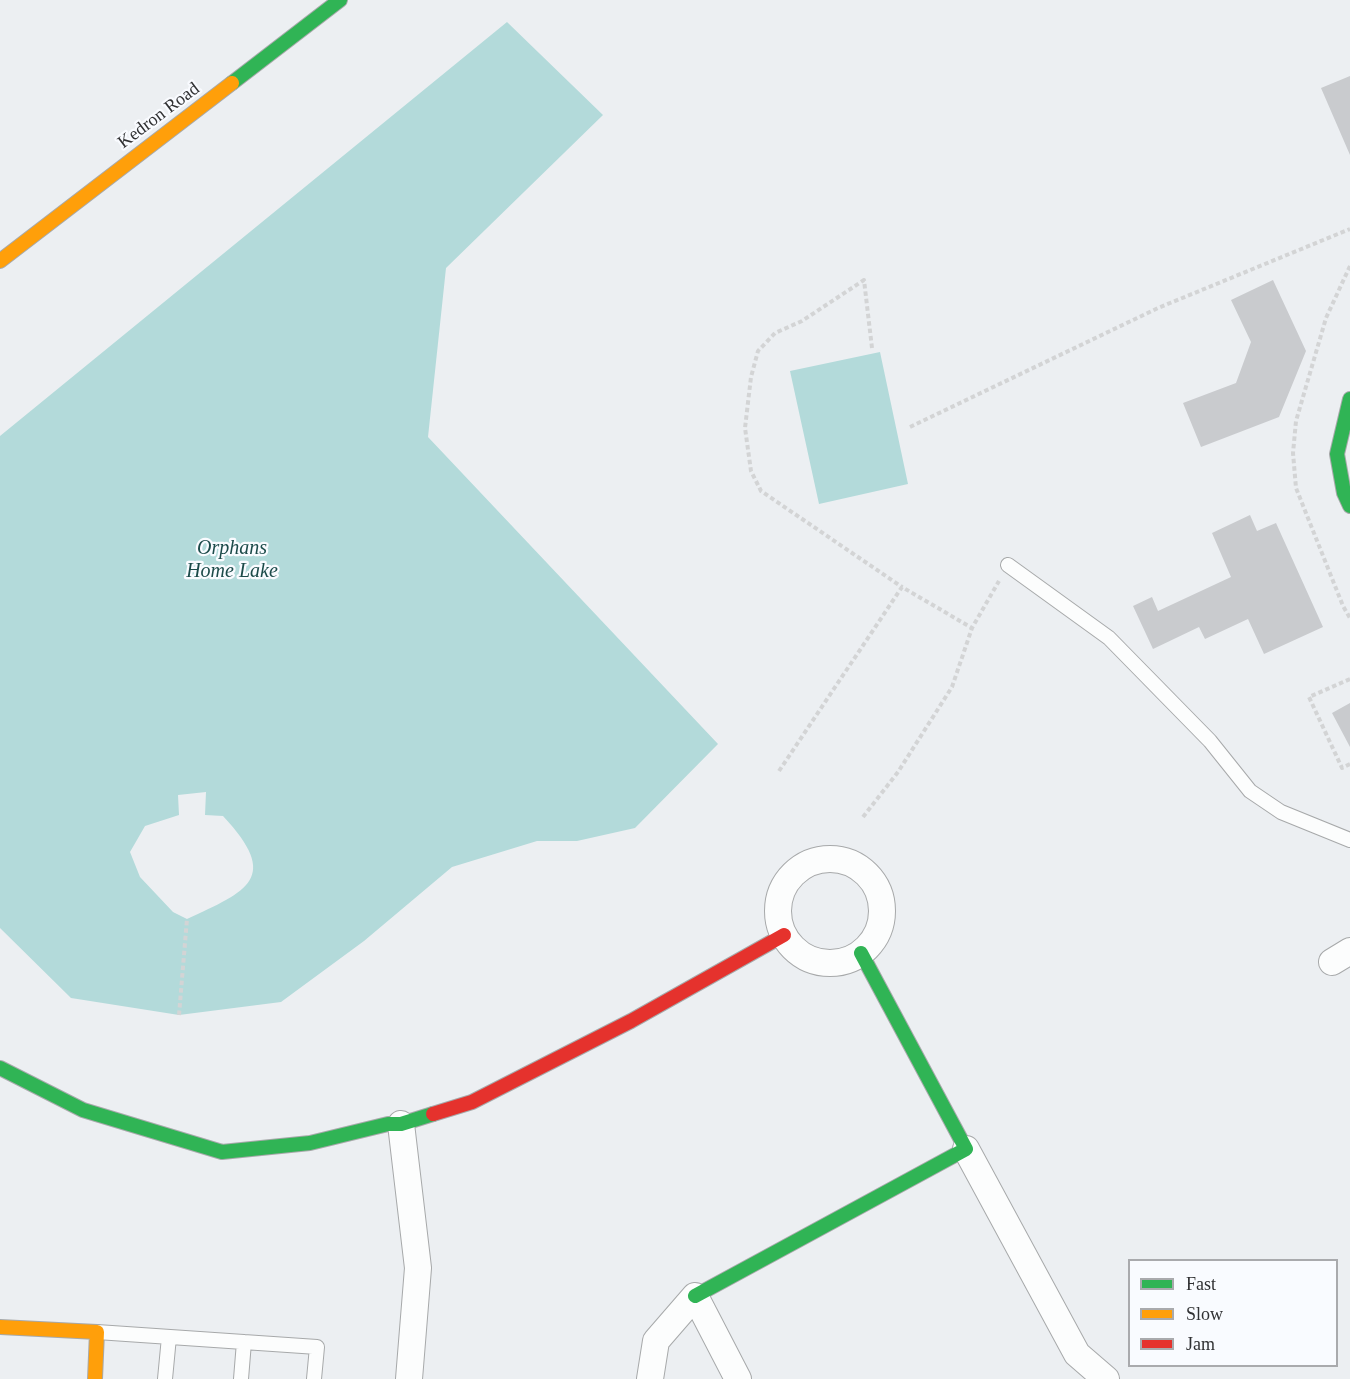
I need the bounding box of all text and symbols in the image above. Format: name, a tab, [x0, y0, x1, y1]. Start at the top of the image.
street label: Kedron Road	[114, 78, 204, 154]
water label: Orphans Home Lake	[186, 537, 278, 584]
legend	[1128, 1259, 1338, 1367]
text: Fast	[1186, 1274, 1216, 1294]
text: Slow	[1186, 1304, 1223, 1324]
text: Jam	[1186, 1334, 1215, 1354]

